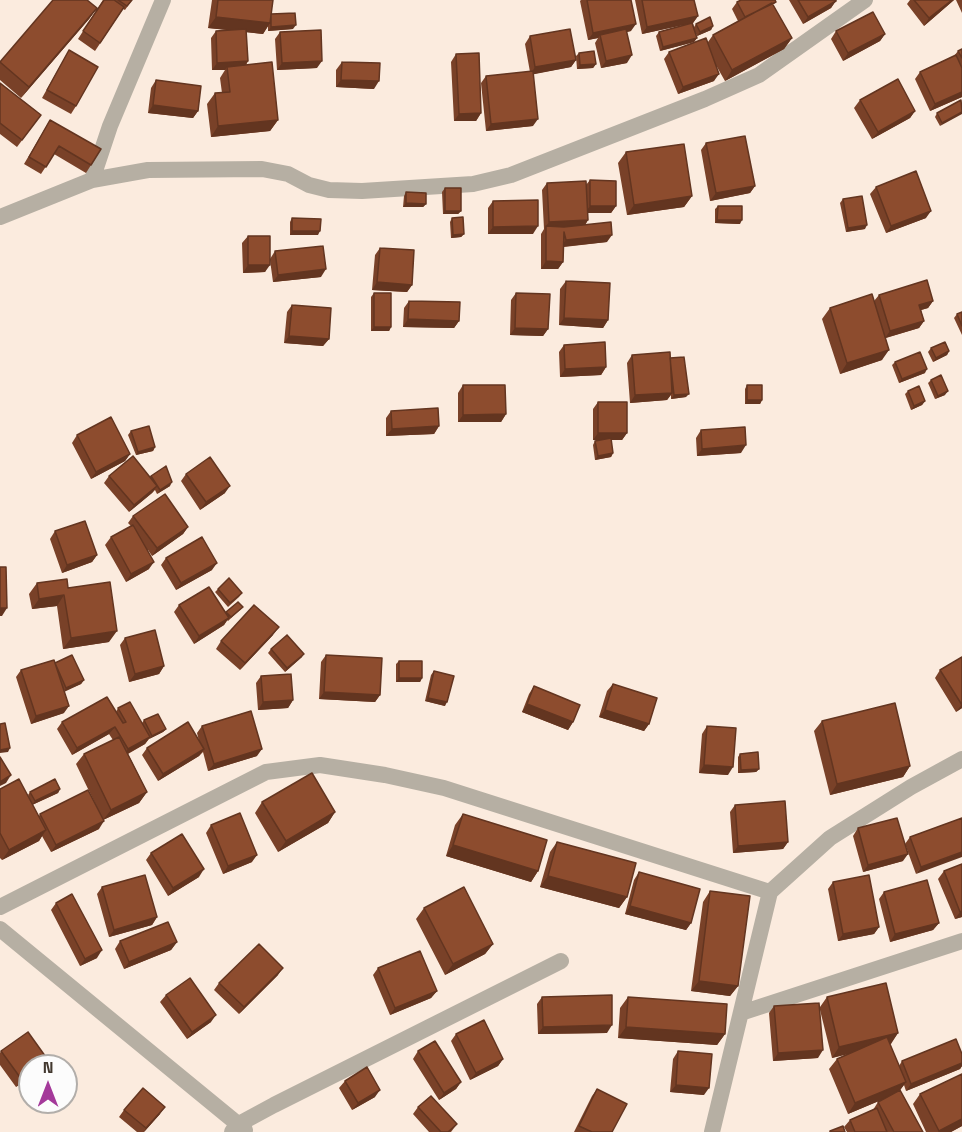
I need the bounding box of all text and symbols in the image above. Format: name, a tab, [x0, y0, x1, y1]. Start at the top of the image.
north arrow	[18, 1054, 78, 1114]
text: N	[43, 1057, 53, 1078]

